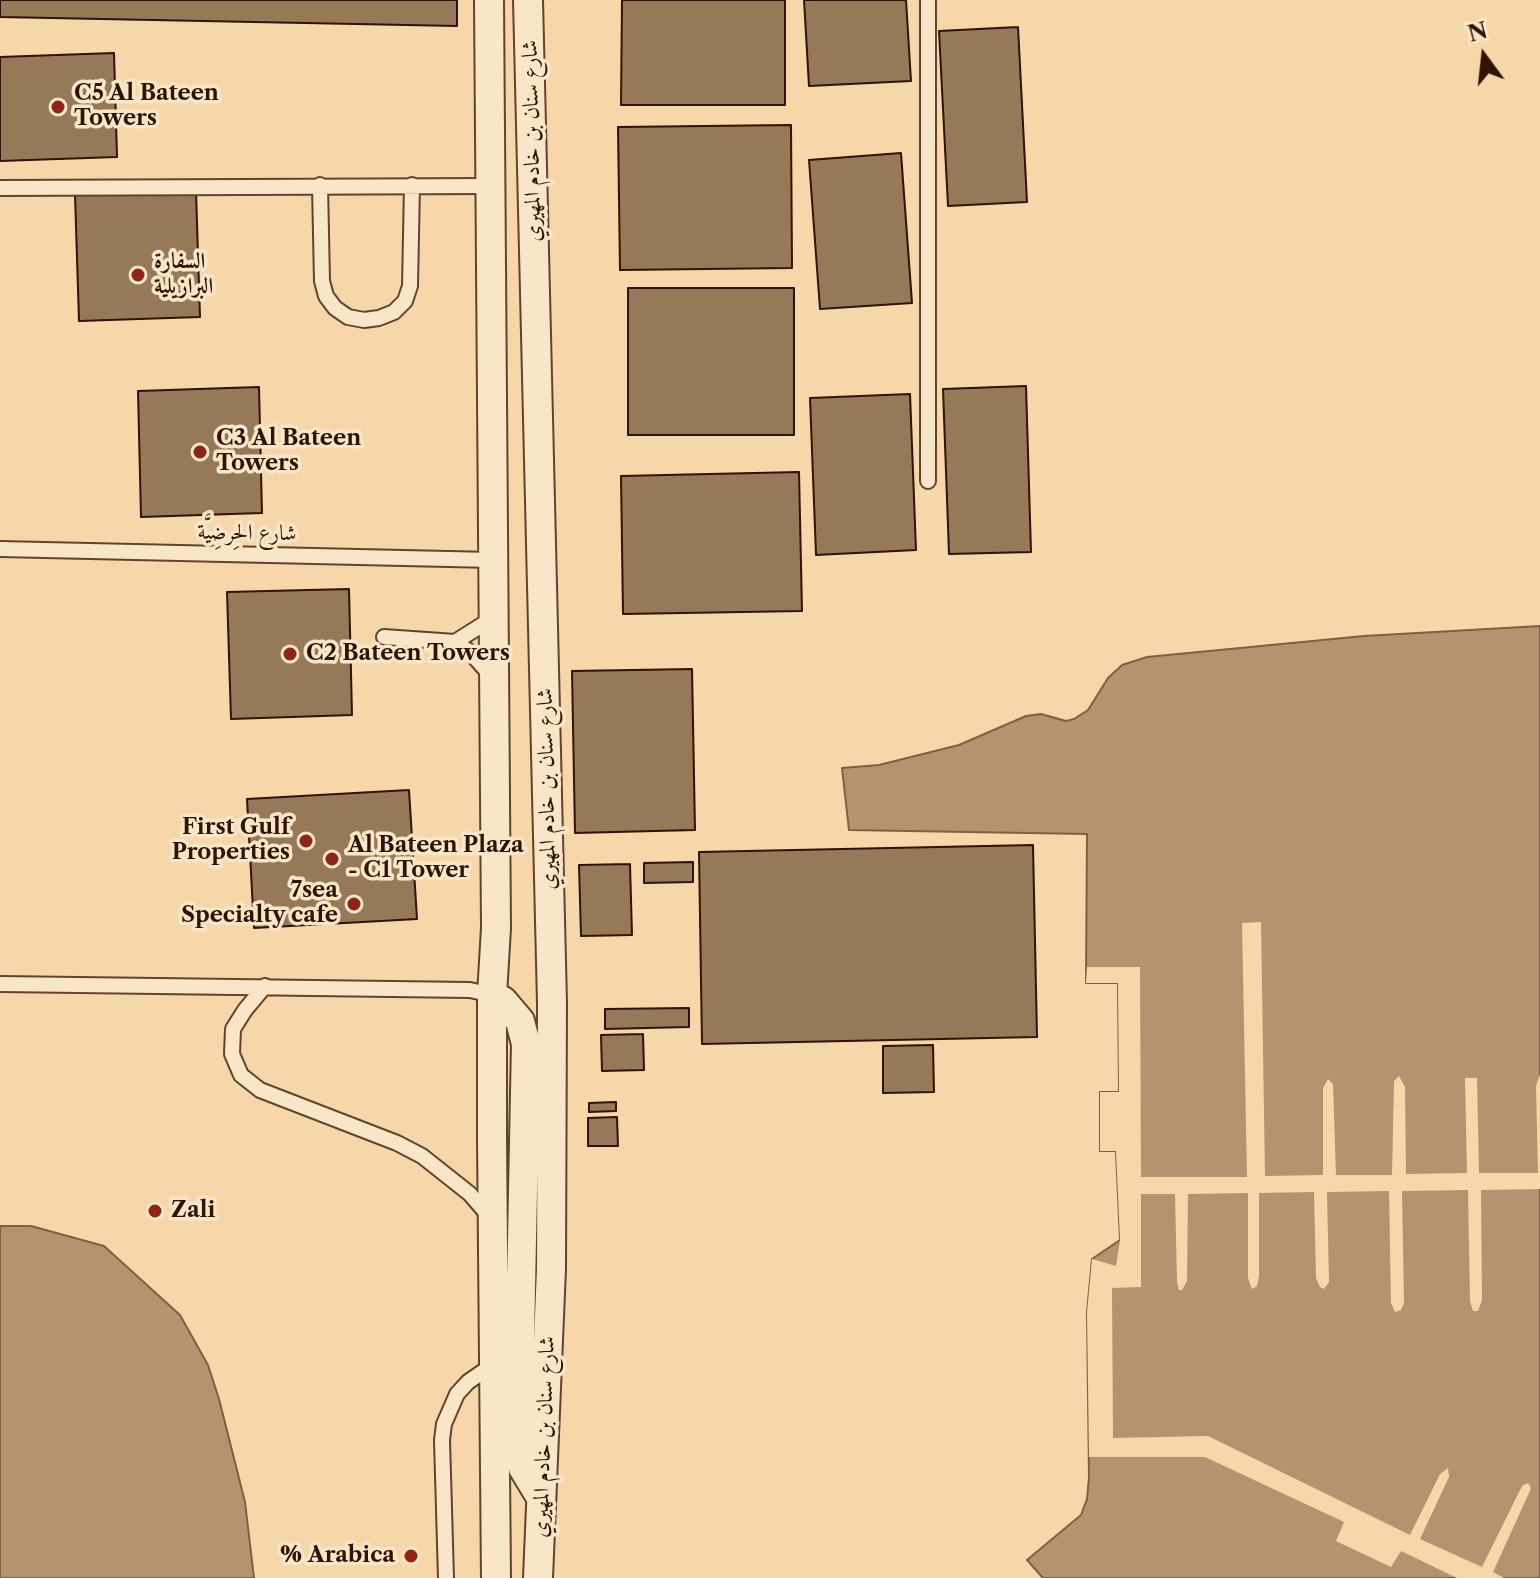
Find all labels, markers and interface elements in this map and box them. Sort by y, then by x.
north arrow [1444,16,1524,96]
text: N [1465,17,1490,48]
street label: شارع سنان بن خادم المهيري [517,40,547,242]
place label: C5 Al Bateen Towers [74,81,219,132]
marker: C5 Al Bateen Towers [49,98,67,116]
place label: السفارة البرازيلية [154,249,213,300]
marker: السفارة البرازيلية [129,266,147,284]
place label: C3 Al Bateen Towers [216,426,361,478]
marker: C3 Al Bateen Towers [191,443,209,461]
street label: شارع الحِرضِيَّة [197,519,297,547]
place label: C2 Bateen Towers [306,641,510,667]
marker: C2 Bateen Towers [281,645,299,663]
street label: شارع سنان بن خادم المهيري [532,688,562,890]
place label: First Gulf Properties [172,815,290,866]
marker: First Gulf Properties [297,832,315,850]
place label: Al Bateen Plaza - C1 Tower [348,833,524,884]
marker: Al Bateen Plaza - C1 Tower [323,850,341,868]
place label: 7sea Specialty cafe [181,878,338,930]
marker: 7sea Specialty cafe [345,895,363,913]
place label: Zali [171,1198,215,1224]
marker: Zali [146,1202,164,1220]
street label: شارع سنان بن خادم المهيري [527,1336,561,1538]
place label: % Arabica [280,1543,395,1569]
marker: % Arabica [402,1547,420,1565]

